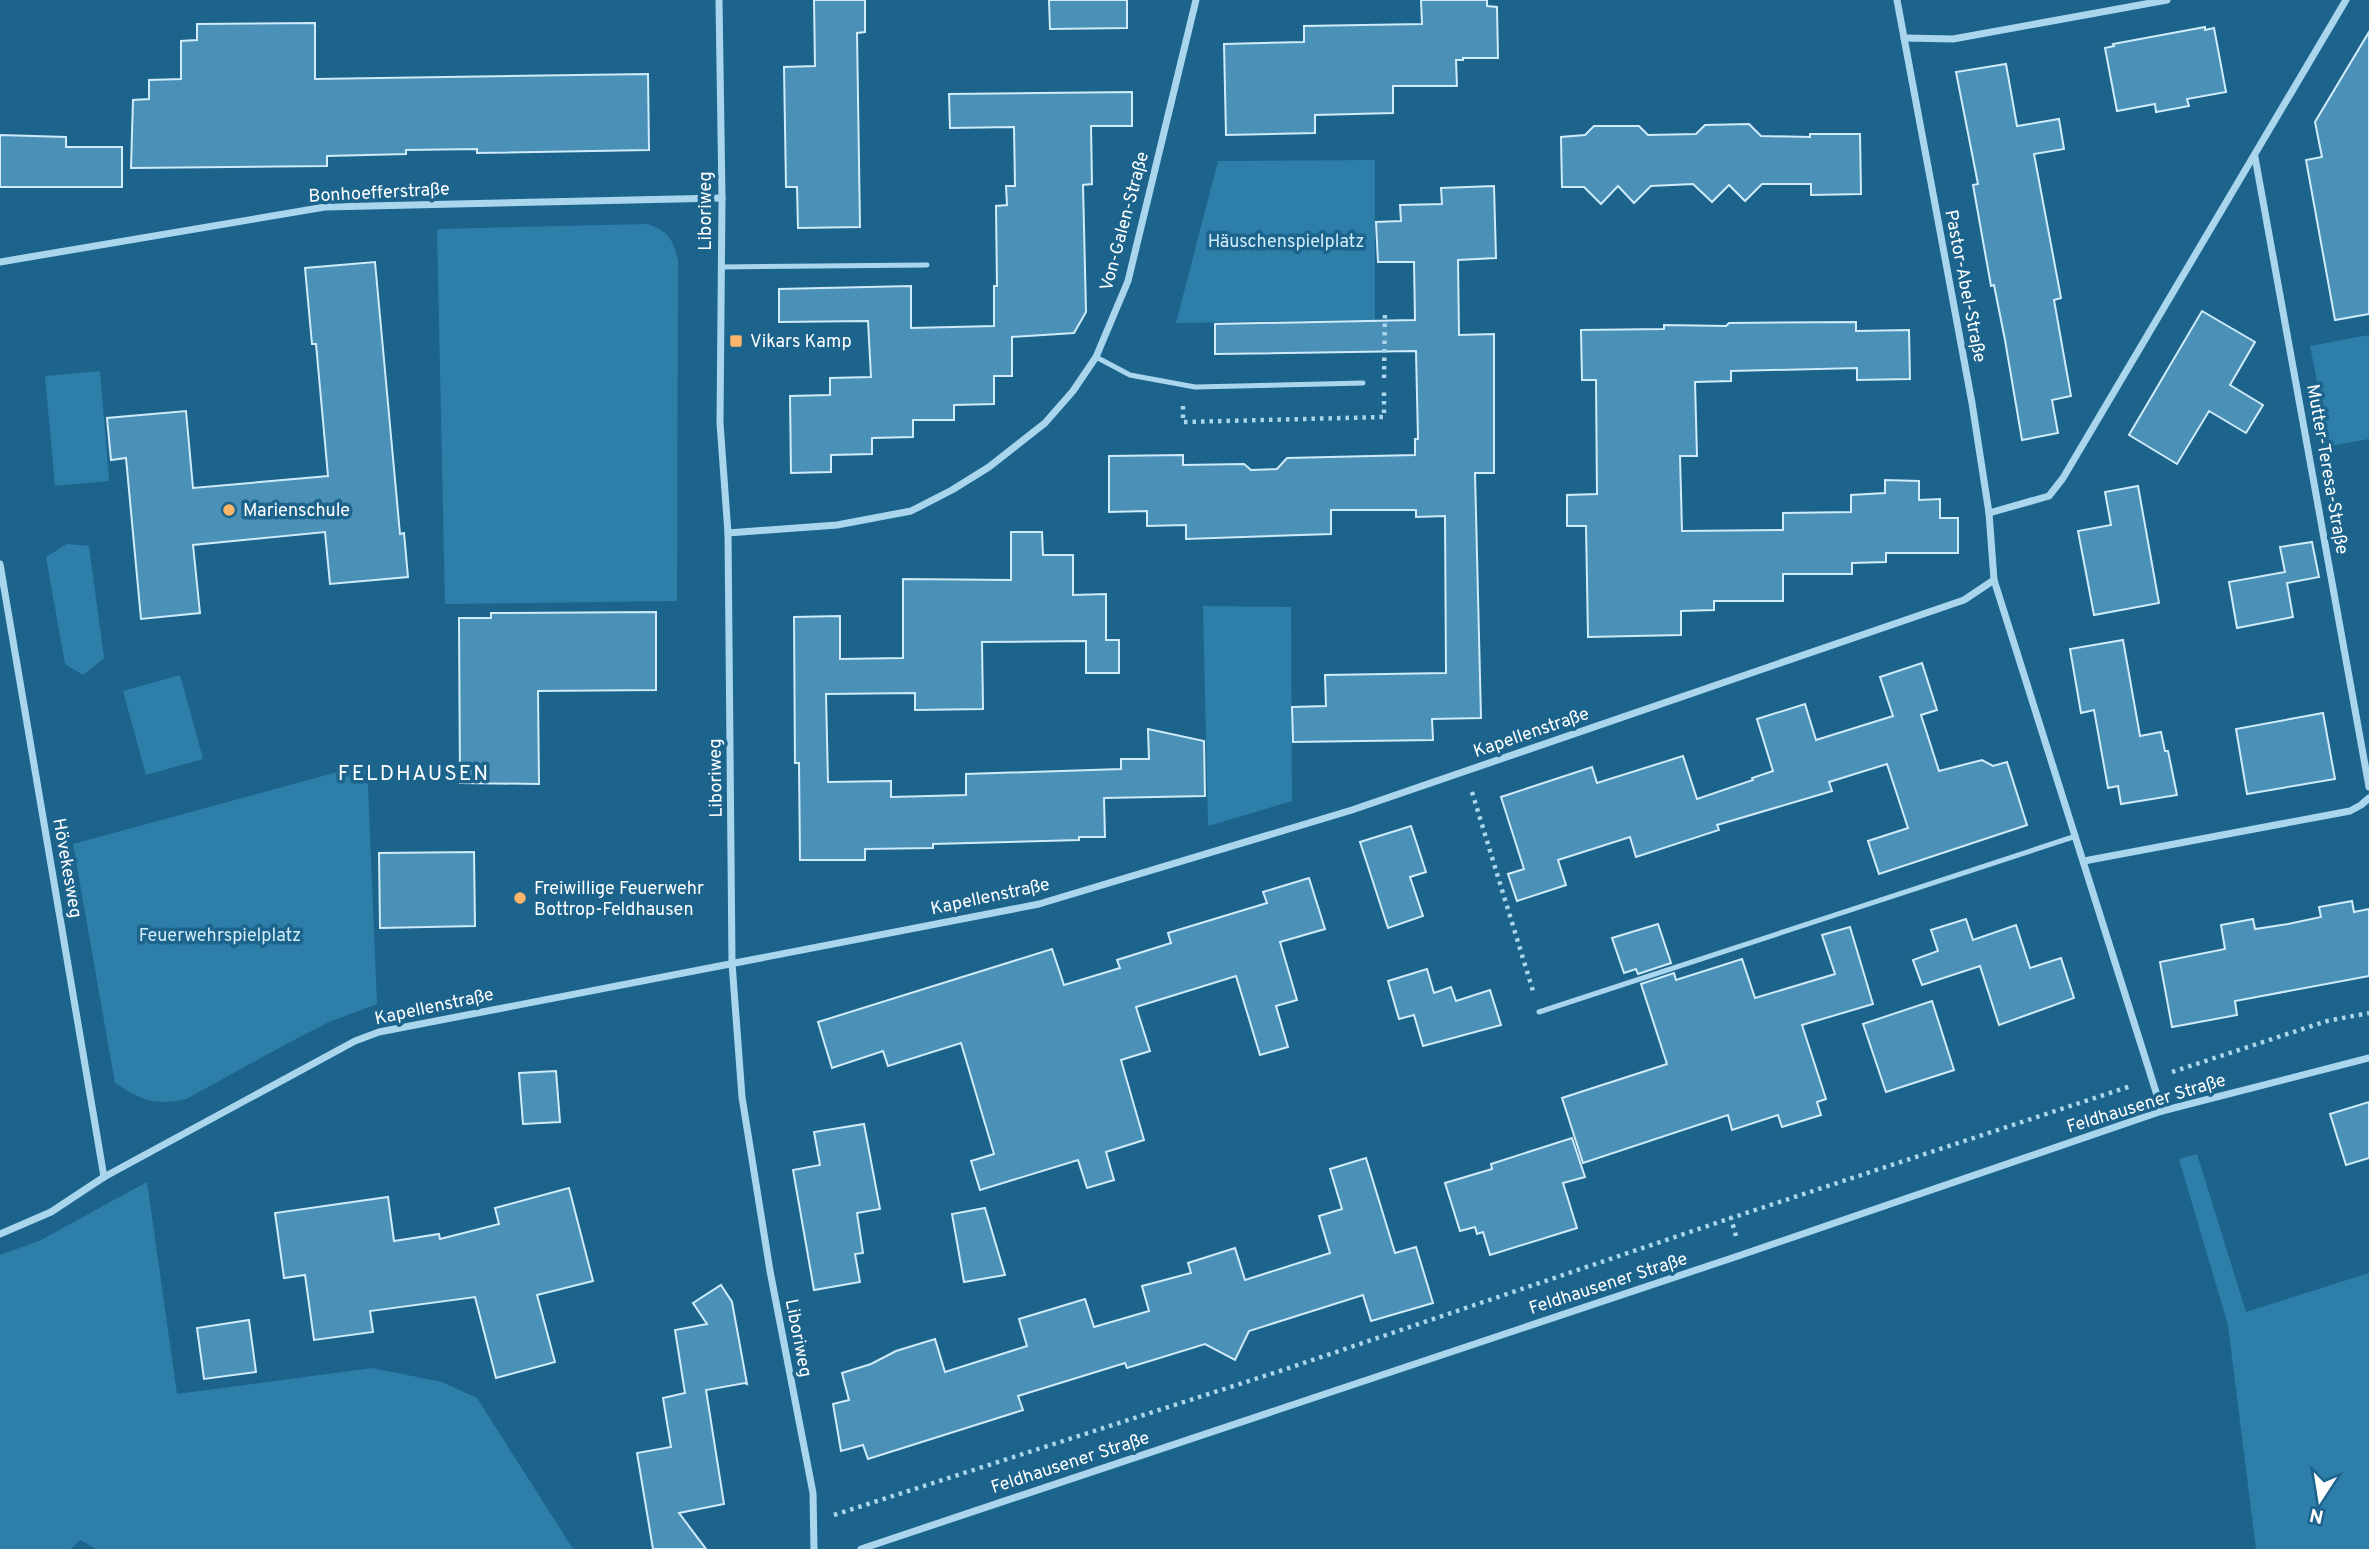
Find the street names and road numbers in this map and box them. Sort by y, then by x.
street label: Von-Galen-Straße [1096,149,1155,294]
street label: Liboriweg [695,171,718,251]
street label: Bonhoefferstraße [308,178,450,209]
street label: Pastor-Abel-Straße [1938,208,1991,365]
street label: Mutter-Teresa-Straße [2300,382,2353,556]
street label: Kapellenstraße [1471,703,1592,764]
street label: Liboriweg [704,738,729,818]
street label: Hövekesweg [46,817,87,920]
street label: Kapellenstraße [929,874,1052,921]
street label: Kapellenstraße [373,984,496,1031]
street label: Feldhausener Straße [2064,1069,2229,1140]
street label: Feldhausener Straße [1526,1248,1691,1321]
street label: Liboriweg [779,1297,816,1379]
street label: Feldhausener Straße [988,1427,1153,1500]

